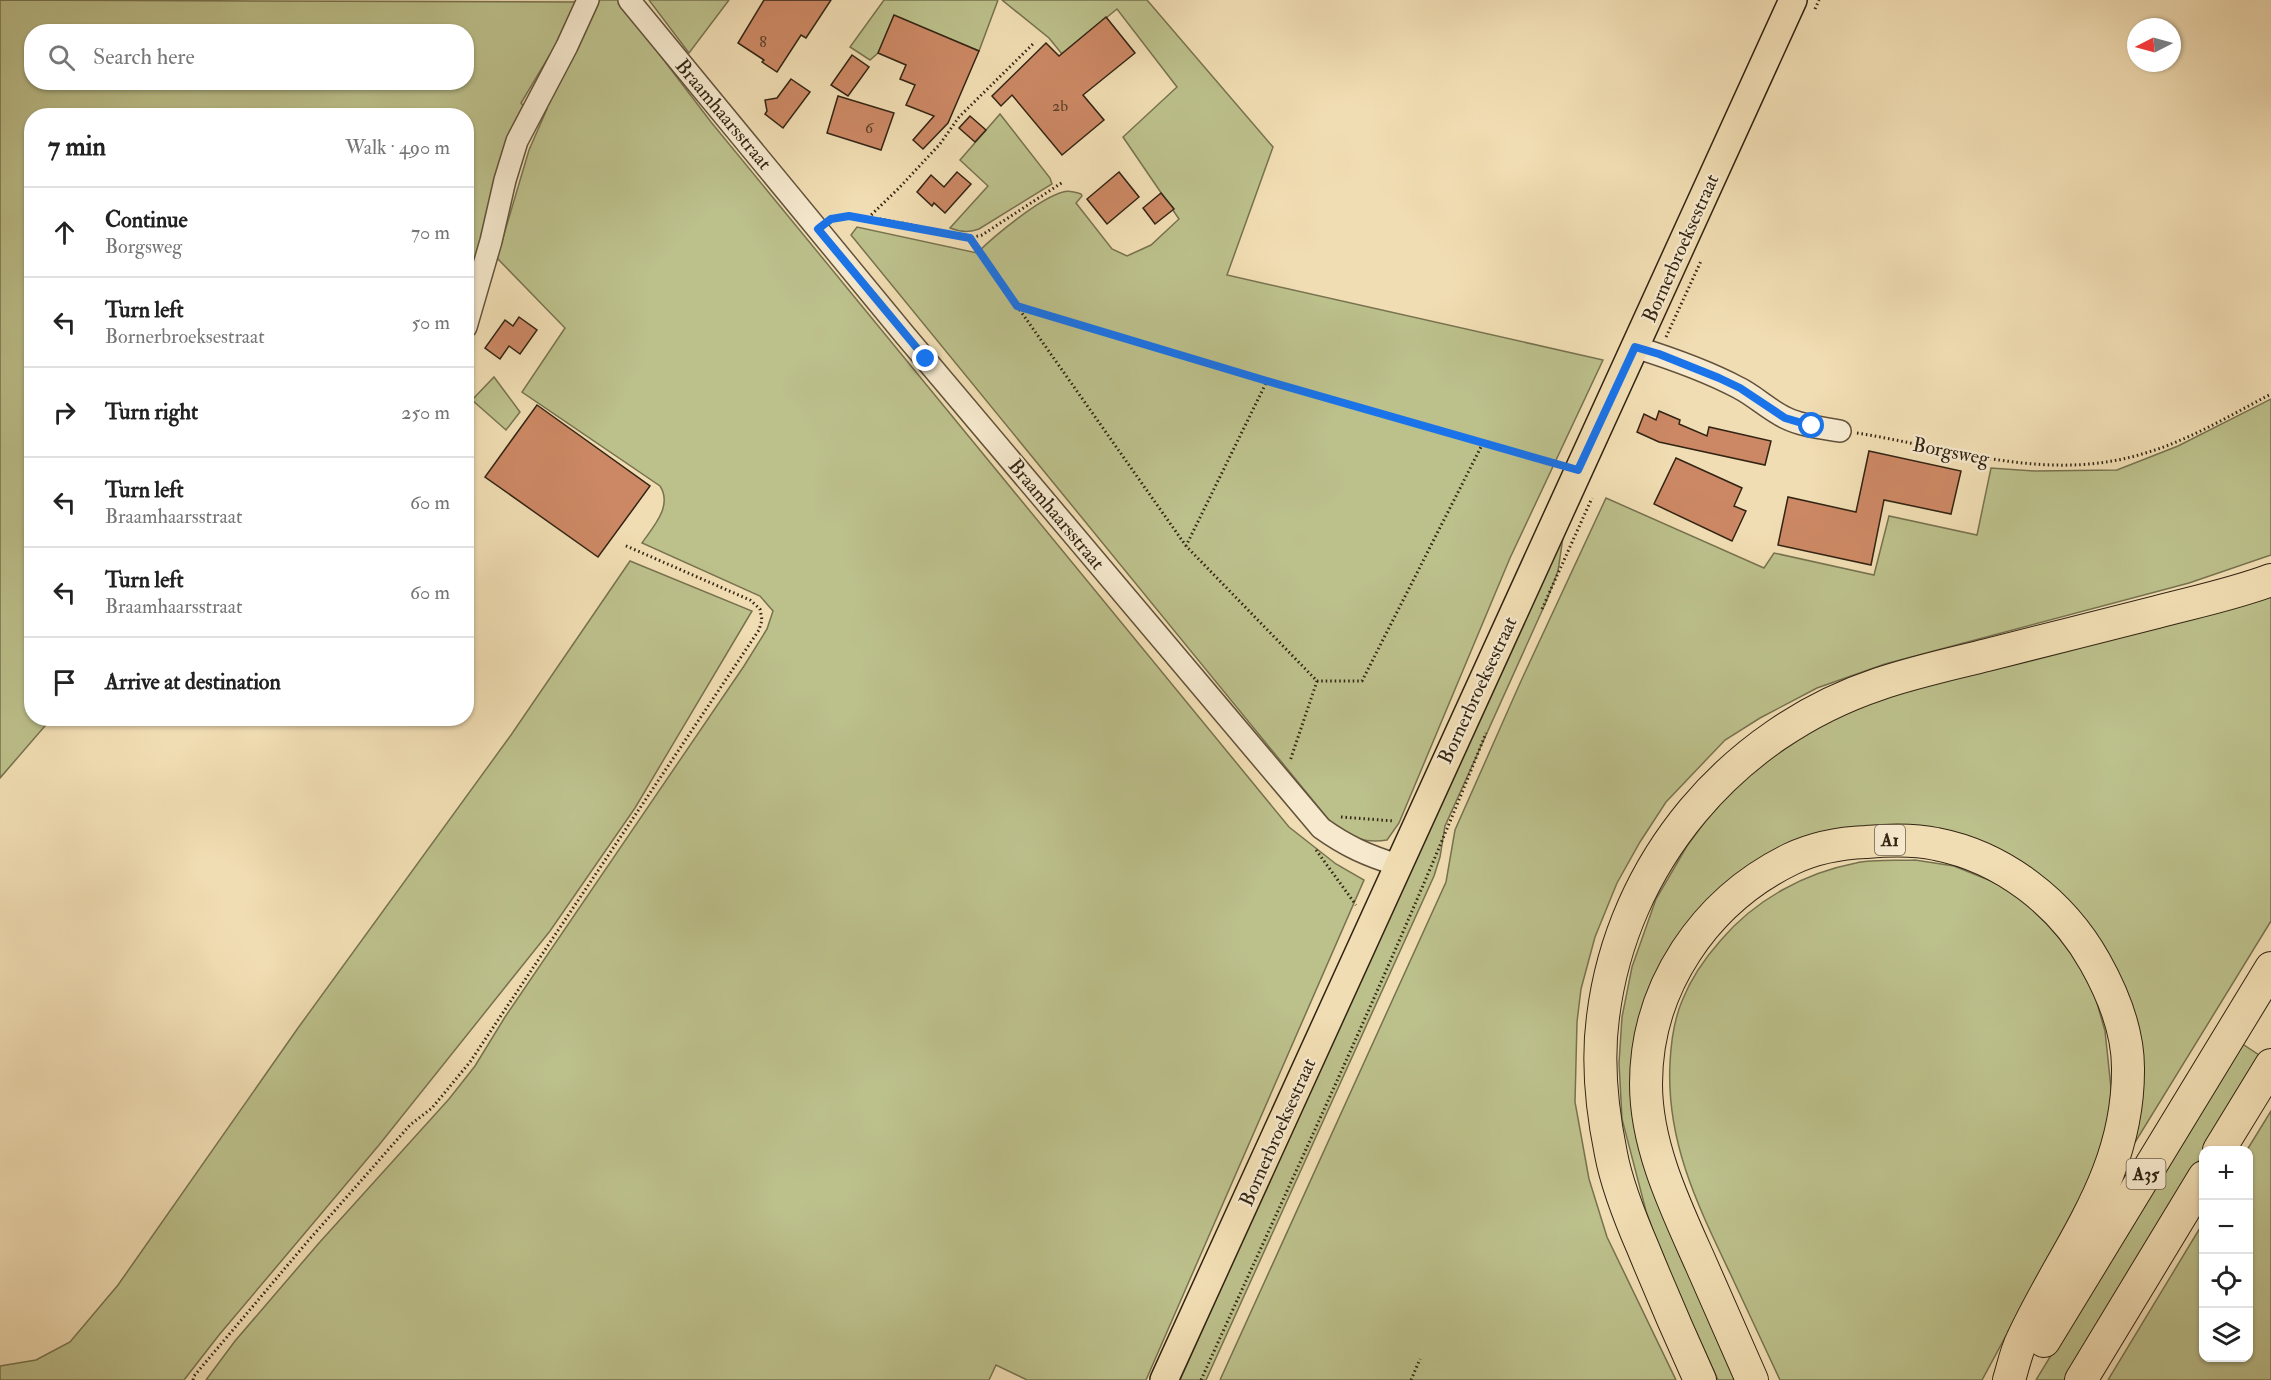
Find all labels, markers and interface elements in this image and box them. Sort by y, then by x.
north arrow [2127,18,2181,72]
search box [24,24,474,90]
house number: 8 [759,32,767,52]
icon: search [45,41,78,74]
text: Search here [93,43,195,71]
street label: Braamhaarsstraat [670,54,778,175]
house number: 2b [1052,96,1068,116]
house number: 6 [865,118,874,138]
text: 7 min [48,131,106,163]
text: Walk · 490 m [345,135,450,160]
street label: Bornerbroeksestraat [1637,170,1725,326]
text: Continue [105,206,188,234]
icon: ahead [48,216,81,249]
text: 70 m [411,220,450,245]
text: Borgsweg [105,234,182,259]
text: Turn left [105,296,184,324]
icon: left [48,306,81,339]
text: 50 m [411,310,450,335]
text: Bornerbroeksestraat [105,324,265,349]
route end [912,345,938,371]
icon: right [48,396,81,429]
text: Turn right [105,398,198,426]
text: 250 m [401,400,450,425]
route start [1798,412,1824,438]
street label: Borgsweg [1911,432,1992,471]
street label: Braamhaarsstraat [1003,454,1111,575]
text: Turn left [105,476,184,504]
icon: left [48,486,81,519]
text: 60 m [410,490,450,515]
text: Braamhaarsstraat [105,504,242,529]
text: Turn left [105,566,184,594]
icon: left [48,576,81,609]
text: 60 m [410,580,450,605]
text: Braamhaarsstraat [105,594,242,619]
street label: Bornerbroeksestraat [1432,612,1523,768]
icon: arrive [48,666,81,699]
text: Arrive at destination [105,668,281,696]
road number: A1 [1875,825,1905,855]
street label: Bornerbroeksestraat [1234,1054,1322,1210]
map controls [2199,1146,2253,1362]
button: + [2199,1146,2253,1200]
road number: A35 [2126,1159,2166,1189]
button: − [2199,1200,2253,1254]
button: locate [2199,1254,2253,1308]
button: layers [2199,1308,2253,1362]

